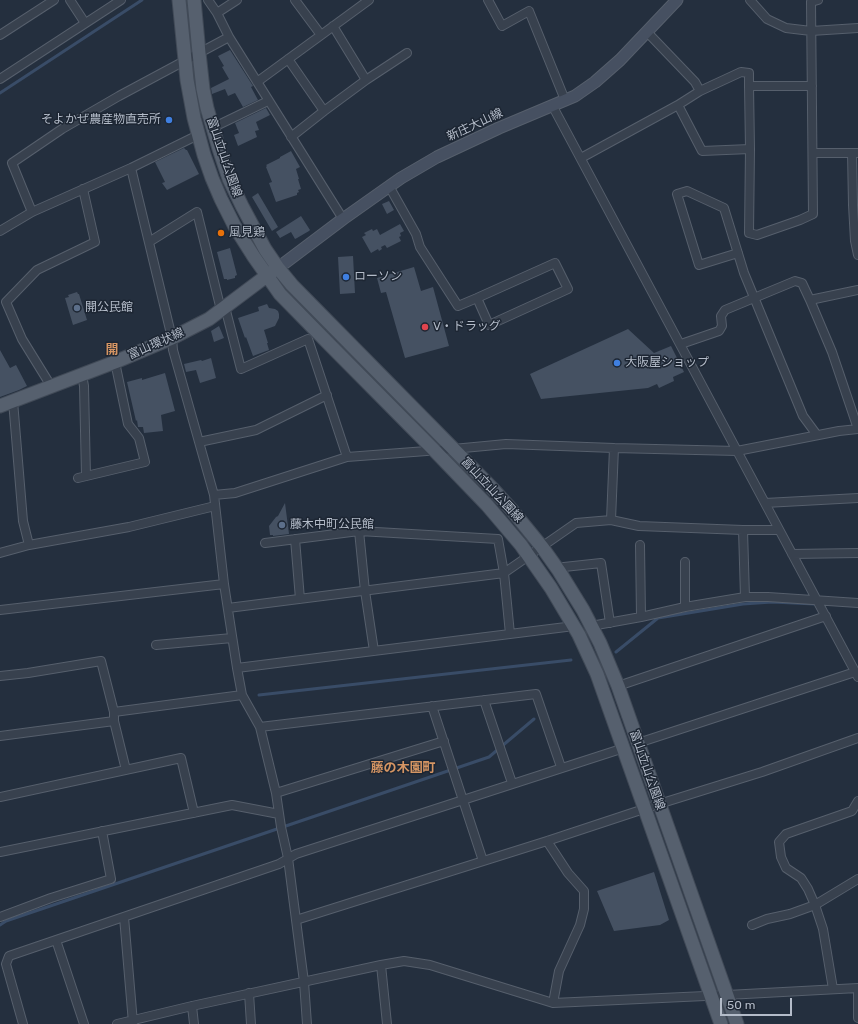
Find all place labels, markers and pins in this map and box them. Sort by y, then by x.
place label: そよかぜ農産物直売所 [41,113,161,127]
marker: そよかぜ農産物直売所 [164,115,174,125]
place label: 風見鶏 [229,226,265,240]
marker: 風見鶏 [216,228,226,238]
place label: ローソン [354,270,402,284]
marker: ローソン [341,272,351,282]
place label: 開公民館 [85,301,133,315]
marker: 開公民館 [72,303,82,313]
place label: V・ドラッグ [433,320,501,334]
marker: V・ドラッグ [420,322,430,332]
place label: 大阪屋ショップ [625,356,709,370]
marker: 大阪屋ショップ [612,358,622,368]
place label: 藤木中町公民館 [290,518,374,532]
marker: 藤木中町公民館 [277,520,287,530]

